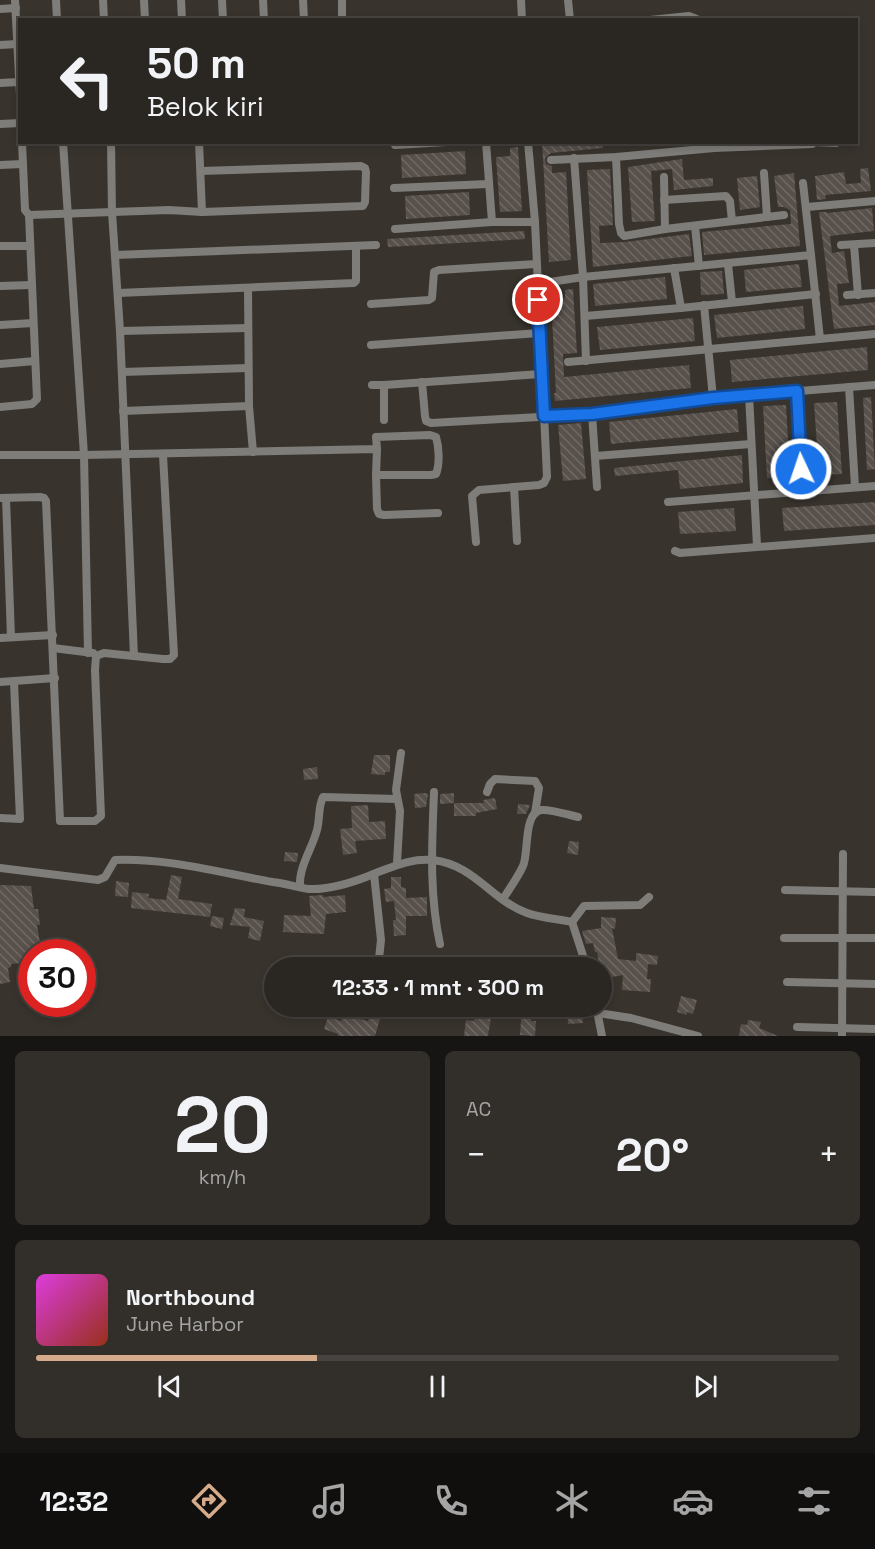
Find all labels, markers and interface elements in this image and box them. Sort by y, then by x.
text: 50 m [147,37,246,90]
icon: left [48,42,126,120]
text: Belok kiri [147,89,264,124]
pin [512,274,563,325]
icon: arrive [521,283,554,316]
position arrow [769,437,833,501]
speed limit sign: 30 [18,939,96,1017]
text: 12:33 · 1 mnt · 300 m [332,973,544,1001]
text: 20 [174,1075,271,1175]
text: AC [466,1096,491,1122]
text: 20° [616,1127,689,1184]
text: − [466,1134,486,1176]
text: + [819,1134,839,1176]
text: km/h [199,1164,246,1190]
text: Northbound [126,1283,255,1311]
text: June Harbor [126,1311,244,1337]
icon: previous [153,1370,186,1403]
icon: pause [421,1370,454,1403]
icon: next [689,1370,722,1403]
icon: directions [188,1480,230,1522]
icon: music [309,1480,351,1522]
icon: phone [430,1480,472,1522]
icon: climate [551,1480,593,1522]
icon: car [672,1480,714,1522]
icon: filters [793,1480,835,1522]
text: 12:32 [40,1484,108,1519]

